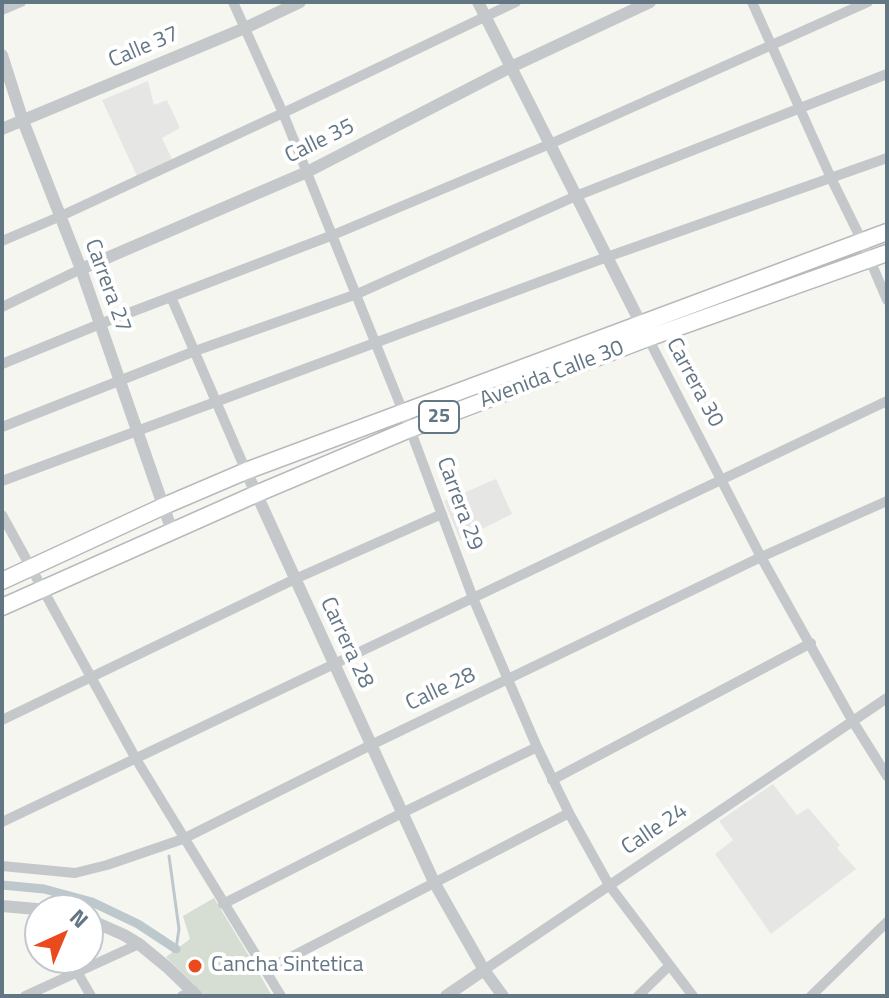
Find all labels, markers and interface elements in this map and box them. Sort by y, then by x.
street label: Calle 37 [105,21,183,75]
street label: Calle 35 [281,114,359,170]
street label: Carrera 27 [78,236,136,336]
street label: Carrera 30 [660,334,728,432]
street label: Avenida Calle 30 [476,335,628,415]
road number: 25 [419,401,459,433]
street label: Carrera 29 [430,454,488,554]
street label: Carrera 28 [313,593,379,693]
street label: Calle 28 [402,662,480,718]
street label: Calle 24 [617,798,693,862]
north arrow [24,894,104,974]
text: N [62,901,97,936]
place label: Cancha Sintetica [211,953,363,979]
marker: Cancha Sintetica [186,957,204,975]

